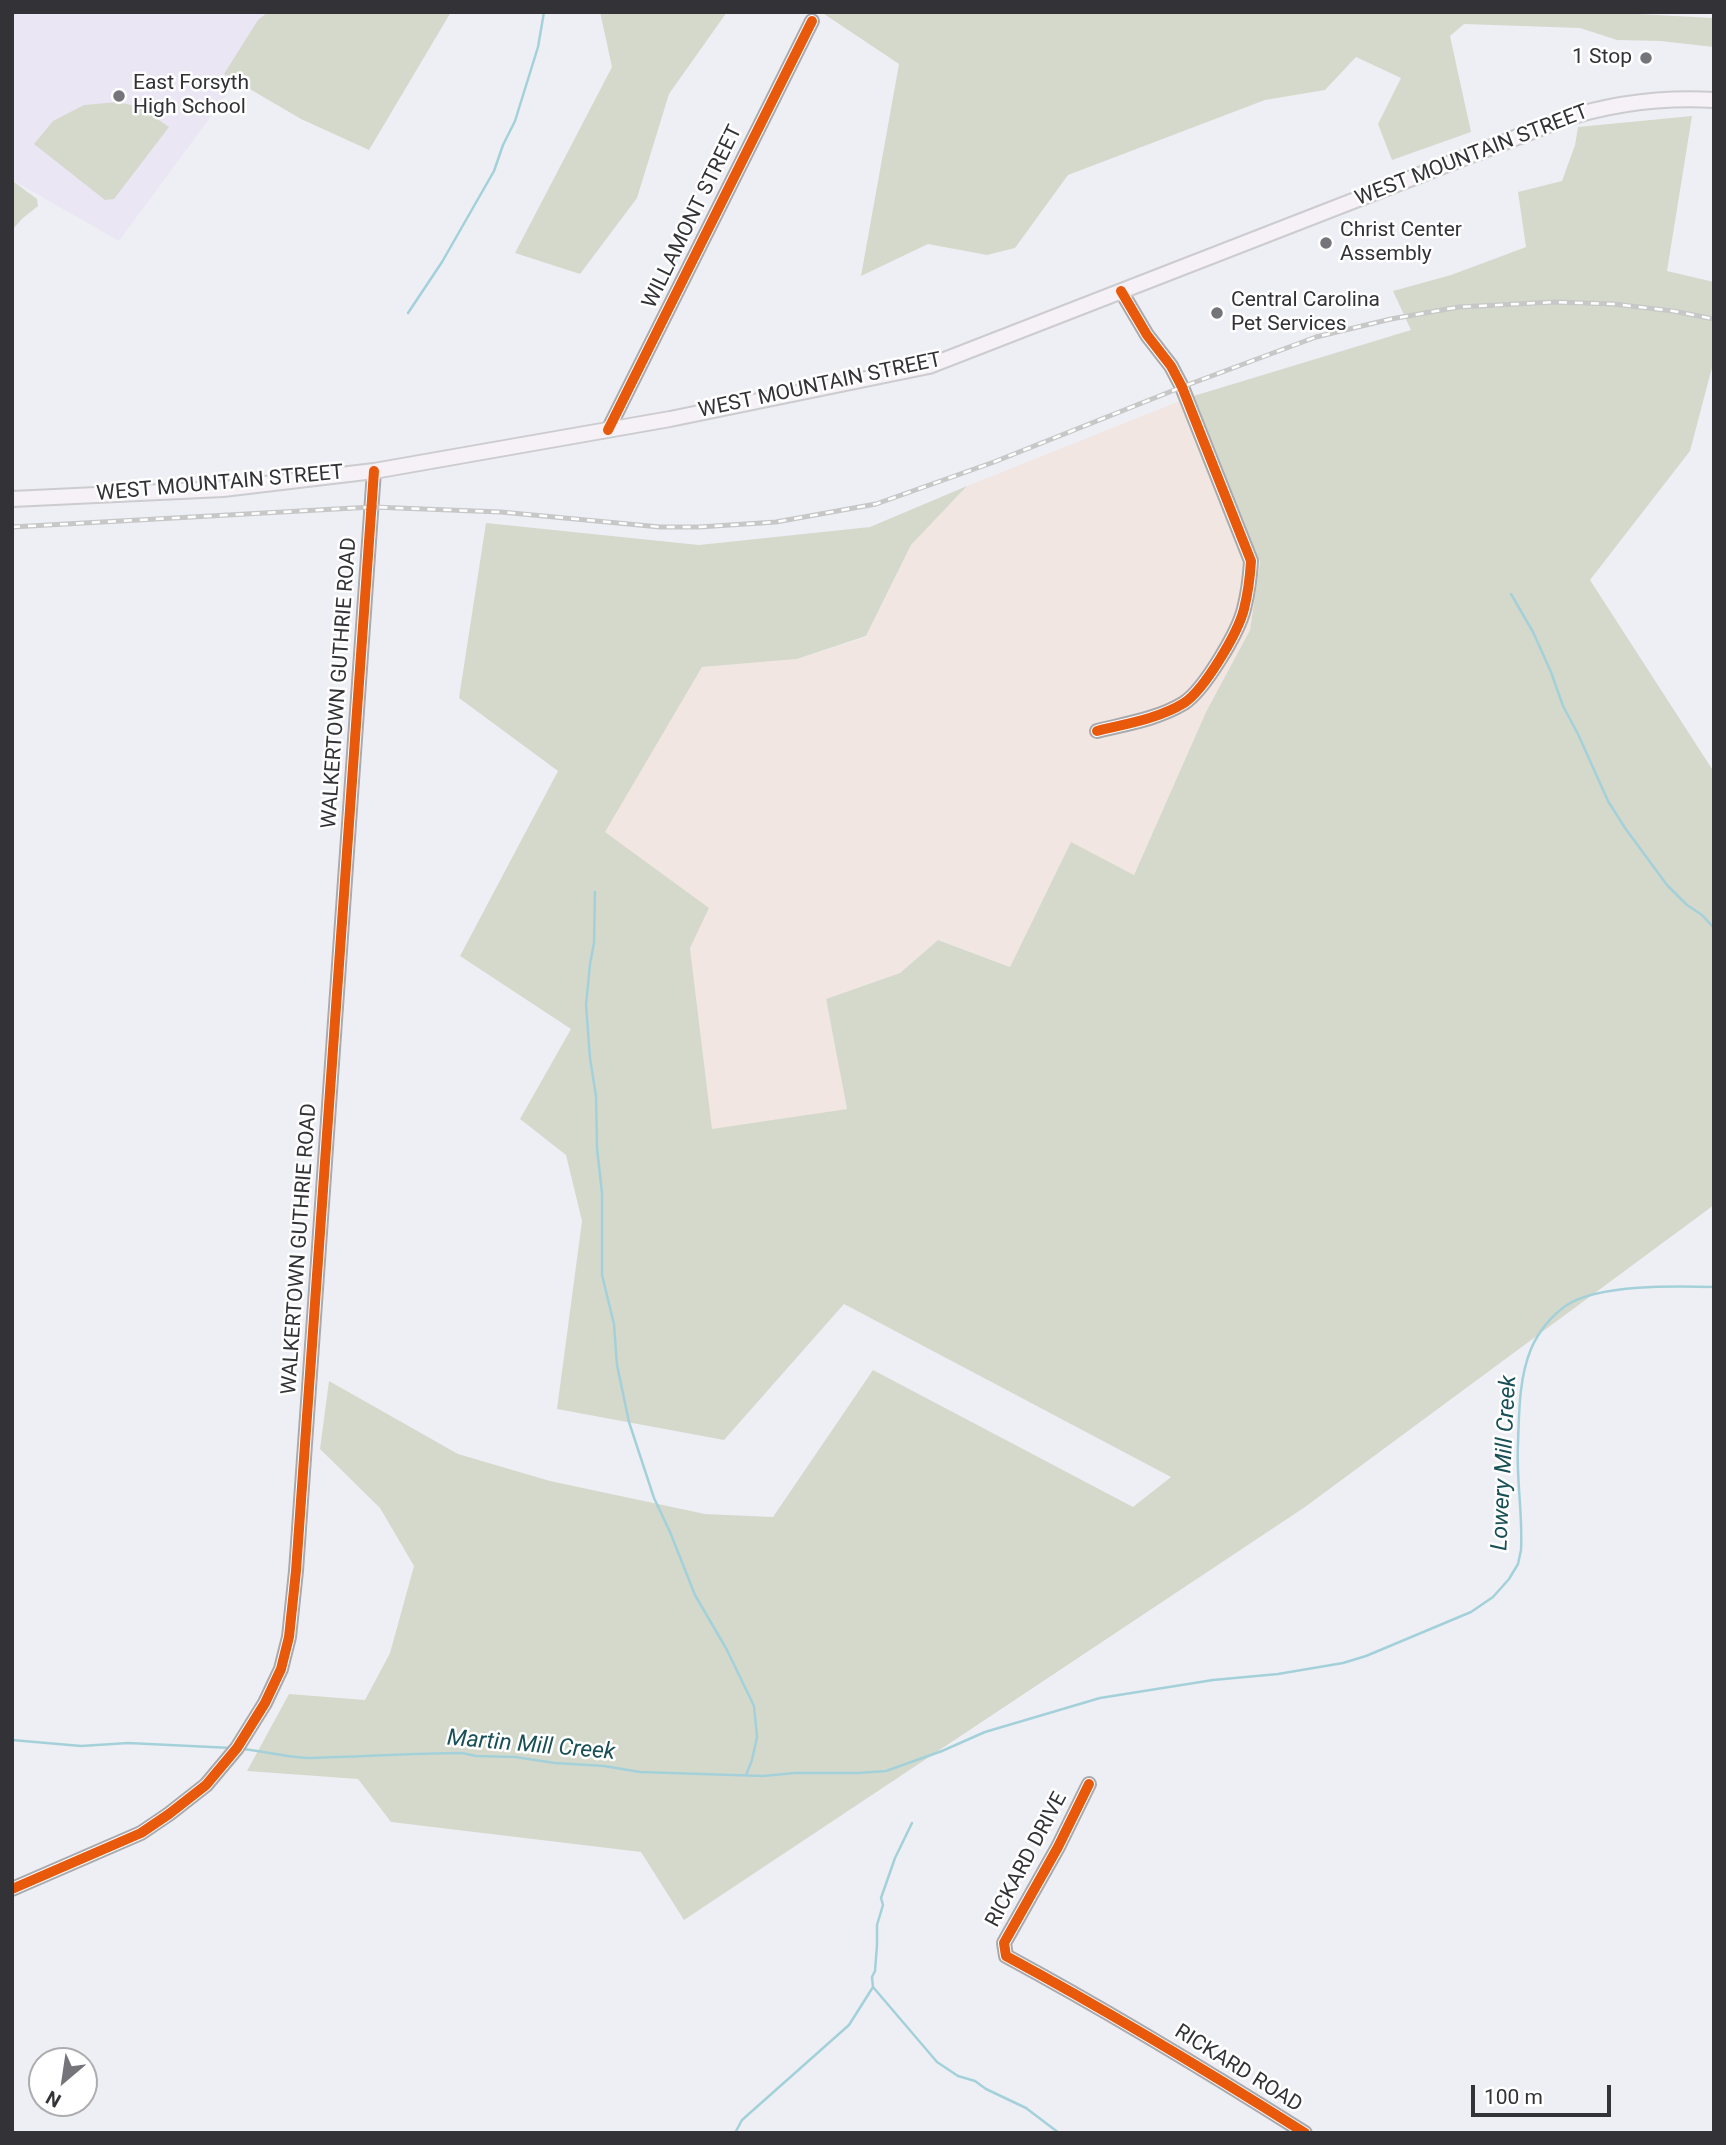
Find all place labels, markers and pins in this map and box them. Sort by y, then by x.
place label: 1 Stop [1572,45,1632,71]
marker: 1 Stop [1638,50,1654,66]
place label: East Forsyth High School [133,71,249,121]
marker: East Forsyth High School [111,88,127,104]
place label: Christ Center Assembly [1340,218,1462,268]
marker: Christ Center Assembly [1318,235,1334,251]
place label: Central Carolina Pet Services [1231,288,1380,338]
marker: Central Carolina Pet Services [1209,305,1225,321]

